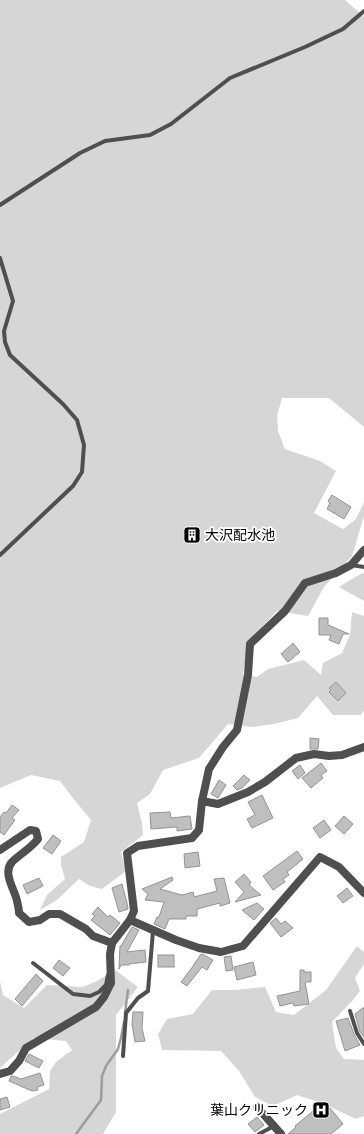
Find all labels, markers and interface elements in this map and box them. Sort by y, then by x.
building icon: 大沢配水池 [182,525,202,545]
place label: 大沢配水池 [205,527,275,543]
hospital icon: 葉山クリニック [311,1100,331,1120]
place label: 葉山クリニック [210,1102,308,1118]

